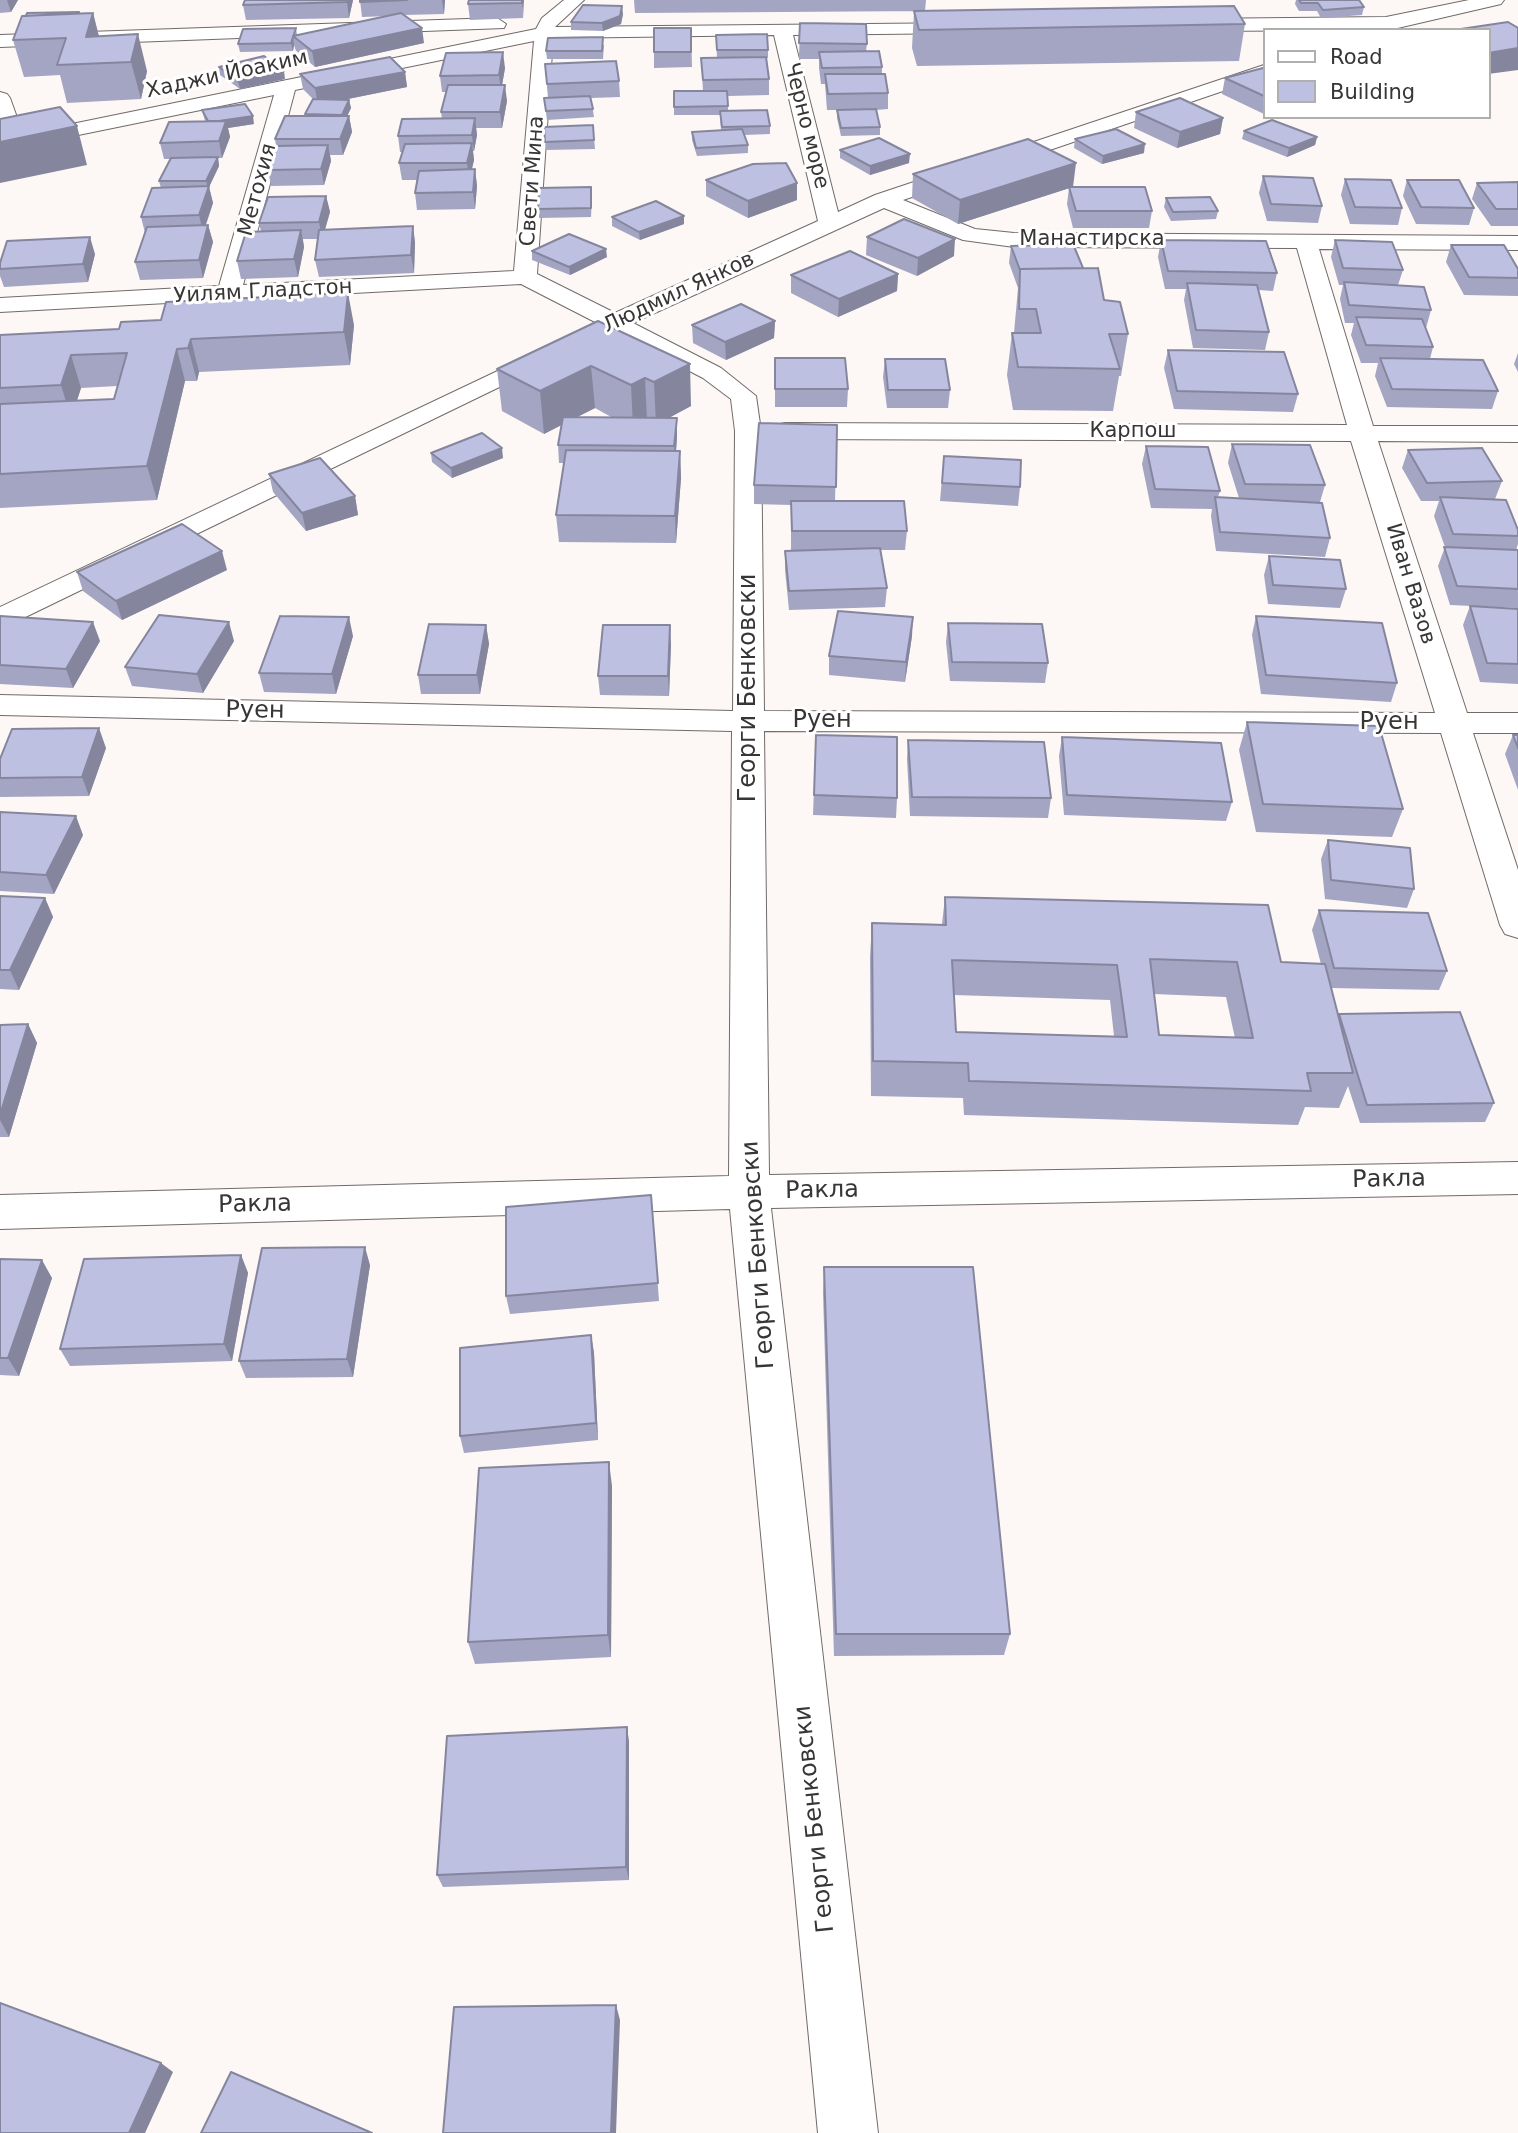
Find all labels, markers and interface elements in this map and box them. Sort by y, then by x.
legend [1262,28,1490,119]
text: Road [1330,45,1383,69]
street label: Хаджи Йоаким [144,46,310,104]
street label: Черно море [778,60,834,192]
text: Building [1330,80,1415,104]
street label: Свети Мина [516,115,550,247]
street label: Метохия [234,141,282,239]
street label: Манастирска [1019,227,1165,253]
street label: Людмил Янков [599,247,759,339]
street label: Уилям Гладстон [173,275,353,309]
street label: Карпош [1090,419,1176,445]
street label: Иван Вазов [1380,521,1440,647]
street label: Георги Бенковски [735,574,763,802]
street label: Руен [225,696,285,726]
street label: Руен [792,707,852,735]
street label: Руен [1359,709,1419,737]
street label: Георги Бенковски [737,1140,781,1370]
street label: Ракла [1352,1165,1426,1195]
street label: Ракла [785,1176,859,1206]
street label: Ракла [218,1190,292,1220]
street label: Георги Бенковски [789,1704,841,1934]

